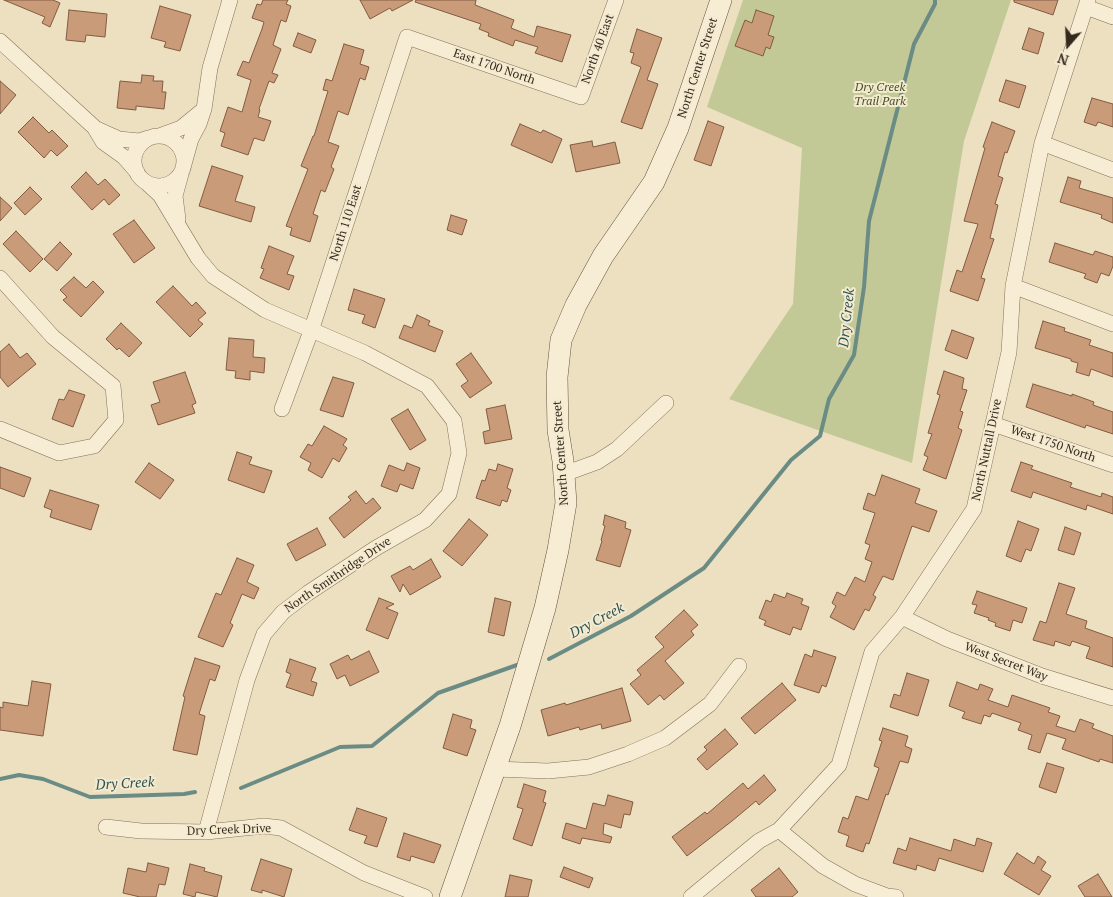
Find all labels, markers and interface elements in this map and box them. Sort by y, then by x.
street label: North 40 East [579,12,617,86]
street label: North Center Street [675,16,721,120]
north arrow [1043,20,1093,70]
street label: East 1700 North [451,46,537,88]
text: N [1055,49,1071,70]
park label: Dry Creek Trail Park [854,81,906,109]
street label: North 110 East [327,183,365,263]
water label: Dry Creek [836,288,858,348]
street label: North Nuttall Drive [969,398,1005,502]
street label: North Center Street [550,400,572,506]
street label: West 1750 North [1009,423,1097,465]
street label: North Smithridge Drive [282,534,394,616]
water label: Dry Creek [567,600,627,642]
street label: West Secret Way [963,640,1049,684]
water label: Dry Creek [95,774,155,794]
street label: Dry Creek Drive [187,821,271,839]

